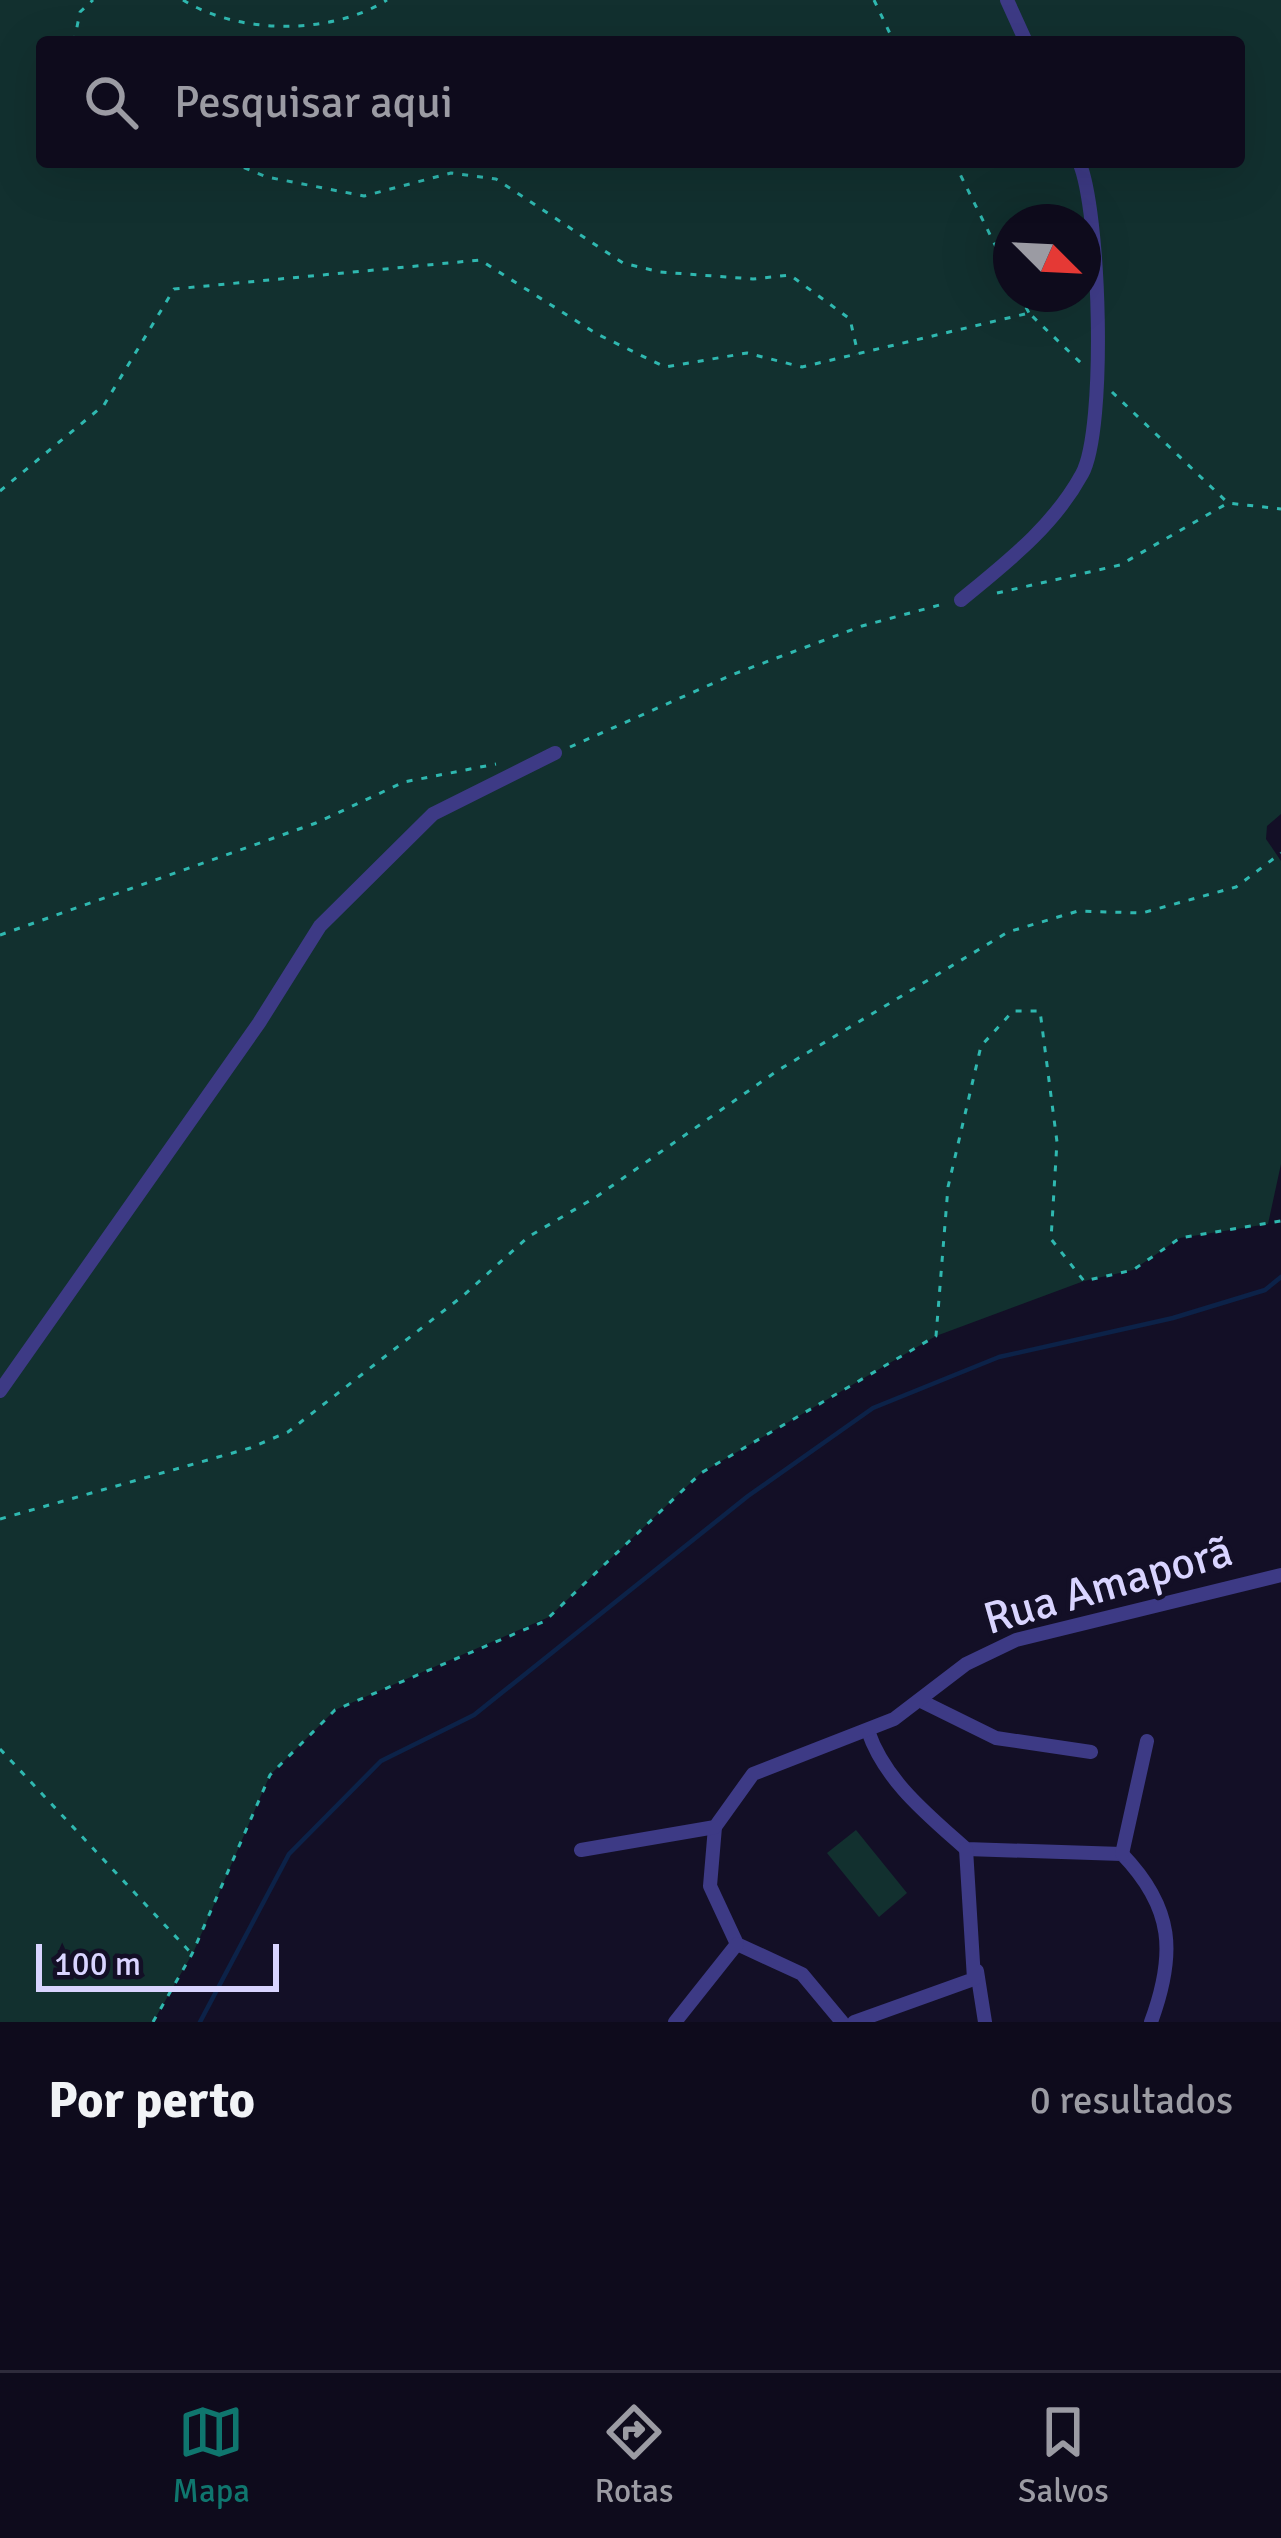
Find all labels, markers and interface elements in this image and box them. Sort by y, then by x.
search box [36,36,1245,168]
icon: search [78,69,144,135]
text: Pesquisar aqui [174,75,453,130]
north arrow [993,204,1101,312]
street label: Rua Amaporã [977,1523,1239,1647]
scale bar [36,1938,279,1991]
text: 100 m [54,1944,141,1985]
text: Por perto [48,2069,255,2132]
text: 0 resultados [1030,2076,1233,2124]
tab: Mapa [172,2399,250,2512]
tab: Rotas [595,2399,673,2512]
tab: Salvos [1018,2399,1109,2512]

